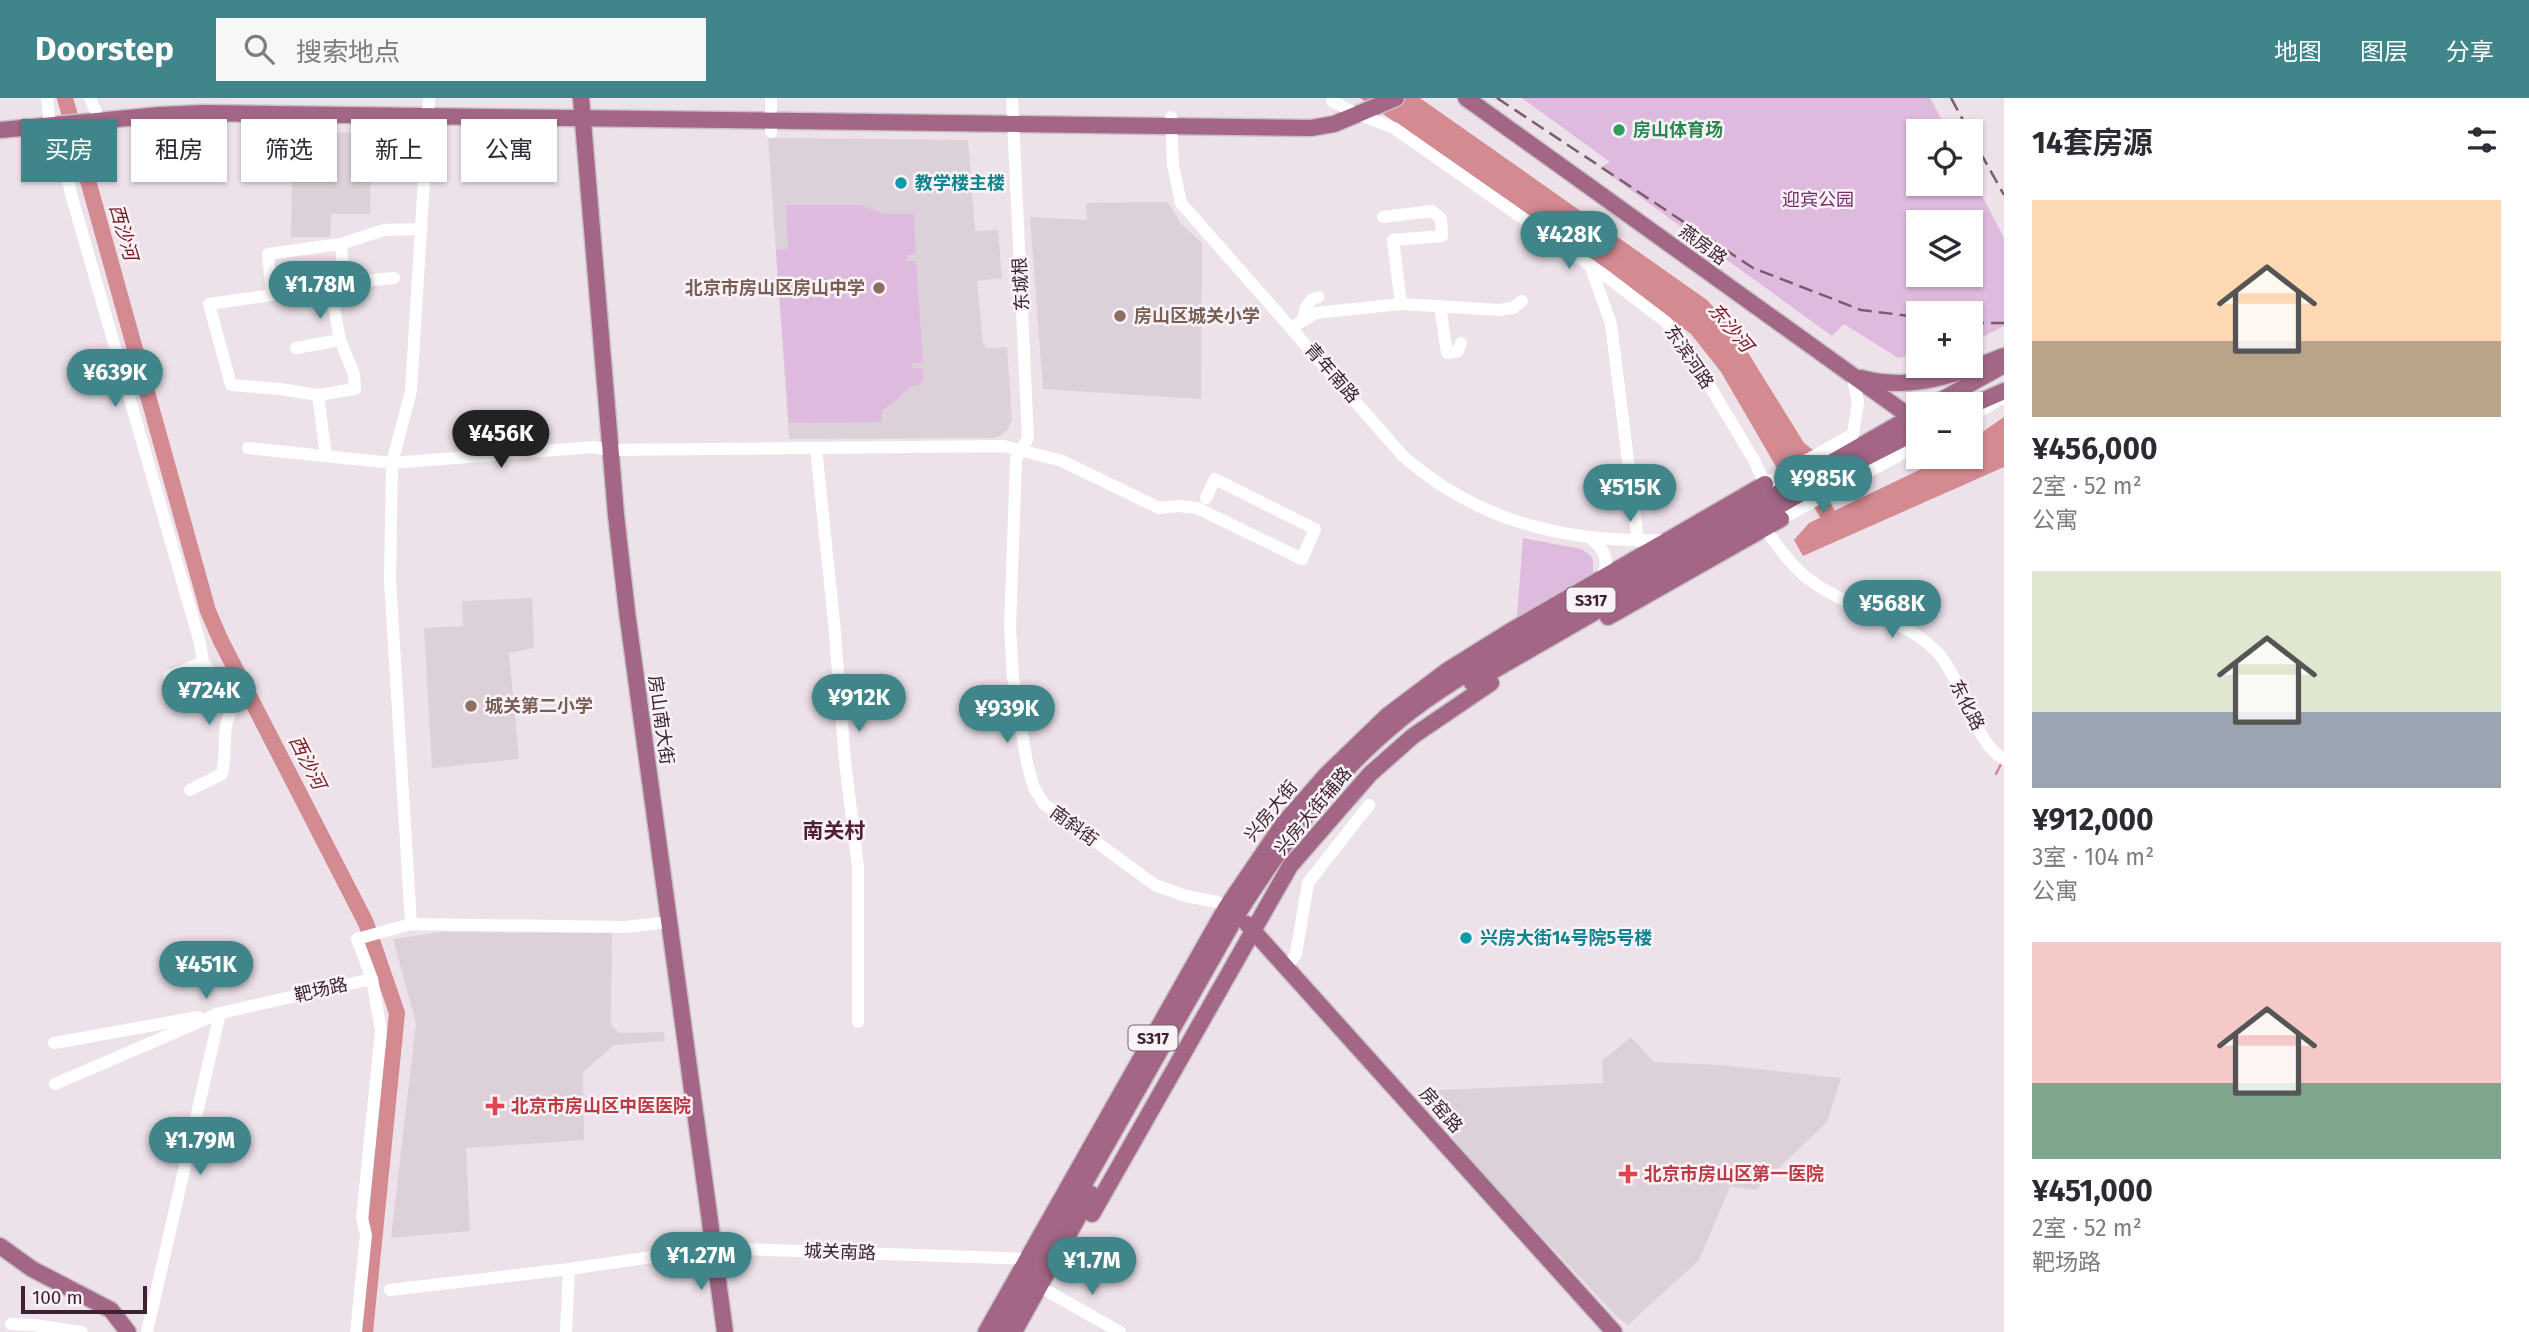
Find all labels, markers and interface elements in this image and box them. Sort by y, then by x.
search box [216,18,706,81]
text: Doorstep [35,29,174,69]
icon: search [240,30,278,68]
text: 搜索地点 [296,37,400,68]
text: 地图 [2274,38,2322,66]
text: 图层 [2360,38,2408,66]
text: 分享 [2446,38,2494,66]
chip: 买房 [21,119,117,182]
chip: 租房 [131,119,227,182]
chip: 筛选 [241,119,337,182]
chip: 新上 [351,119,447,182]
chip: 公寓 [461,119,557,182]
place label: 房山体育场 [1633,119,1723,141]
map controls [1906,119,1983,469]
button: locate [1906,119,1983,196]
icon: filters [2463,121,2501,159]
marker: 房山体育场 [1611,122,1627,138]
text: 14套房源 [2032,125,2153,161]
place label: 教学楼主楼 [915,172,1005,194]
marker: 教学楼主楼 [893,175,909,191]
park label: 迎宾公园 [1782,189,1854,211]
water label: 西沙河 [105,202,144,267]
button: layers [1906,210,1983,287]
pin: ¥428K [1520,212,1618,271]
text: ¥428K [1537,220,1601,248]
street label: 燕房路 [1675,220,1731,270]
icon: home [2204,246,2330,372]
street label: 东城根 [1009,256,1033,312]
pin: ¥1.78M [263,262,377,321]
text: ¥1.78M [285,270,355,298]
place label: 北京市房山区房山中学 [685,277,865,299]
marker: 北京市房山区房山中学 [871,280,887,296]
water label: 东沙河 [1703,298,1760,360]
button: + [1906,301,1983,378]
place label: 房山区城关小学 [1134,305,1260,327]
marker: 房山区城关小学 [1112,308,1128,324]
street label: 东滨河路 [1660,321,1718,393]
street label: 青年南路 [1300,339,1364,407]
pin: ¥639K [66,350,164,409]
text: ¥639K [83,358,147,386]
button: − [1906,392,1983,469]
pin: ¥456K [452,410,550,470]
text: ¥456K [468,419,534,447]
text: ¥456,000 [2032,431,2158,467]
pin: ¥985K [1774,456,1872,515]
pin: ¥515K [1581,464,1679,524]
text: ¥985K [1790,464,1856,492]
text: 2室 · 52 m² [2032,472,2142,500]
text: ¥515K [1599,473,1661,501]
text: 公寓 [2032,506,2078,534]
pin: ¥568K [1843,580,1941,640]
road number: S317 [1566,587,1616,612]
text: ¥568K [1859,589,1925,617]
icon: home [2204,617,2330,743]
pin: ¥724K [160,668,258,727]
street label: 房山南大街 [644,674,678,766]
pin: ¥912K [810,674,908,734]
text: ¥724K [178,676,240,704]
street label: 东化路 [1945,676,1989,734]
text: ¥912K [828,683,890,711]
pin: ¥939K [958,686,1056,745]
text: ¥939K [975,694,1039,722]
place label: 城关第二小学 [485,695,593,717]
marker: 城关第二小学 [463,698,479,714]
water label: 西沙河 [284,732,333,796]
street label: 兴房大街辅路 [1270,763,1356,859]
street label: 兴房大街 [1240,776,1302,846]
street label: 南斜街 [1046,801,1102,851]
text: ¥912,000 [2032,802,2154,838]
district label: 南关村 [803,818,866,844]
text: 3室 · 104 m² [2032,843,2154,871]
text: 公寓 [2032,877,2078,905]
place label: 兴房大街14号院5号楼 [1480,927,1652,949]
marker: 兴房大街14号院5号楼 [1458,930,1474,946]
pin: ¥451K [157,942,255,1001]
text: ¥451K [175,950,237,978]
street label: 靶场路 [292,973,350,1007]
icon: home [2204,988,2330,1114]
road number: S317 [1128,1026,1178,1050]
street label: 房窑路 [1415,1083,1467,1137]
place label: 北京市房山区中医医院 [511,1095,691,1117]
marker: 北京市房山区中医医院 [485,1096,505,1116]
pin: ¥1.79M [143,1118,257,1177]
text: ¥1.79M [165,1126,235,1154]
place label: 北京市房山区第一医院 [1644,1163,1824,1185]
marker: 北京市房山区第一医院 [1618,1164,1638,1184]
text: ¥451,000 [2032,1173,2153,1209]
text: 2室 · 52 m² [2032,1214,2142,1242]
pin: ¥1.27M [644,1232,758,1292]
pin: ¥1.7M [1043,1238,1141,1297]
street label: 城关南路 [804,1240,876,1264]
text: ¥1.27M [666,1241,736,1269]
text: ¥1.7M [1063,1246,1121,1274]
text: 靶场路 [2032,1248,2101,1276]
scale bar [21,1283,147,1315]
text: 100 m [32,1286,83,1309]

